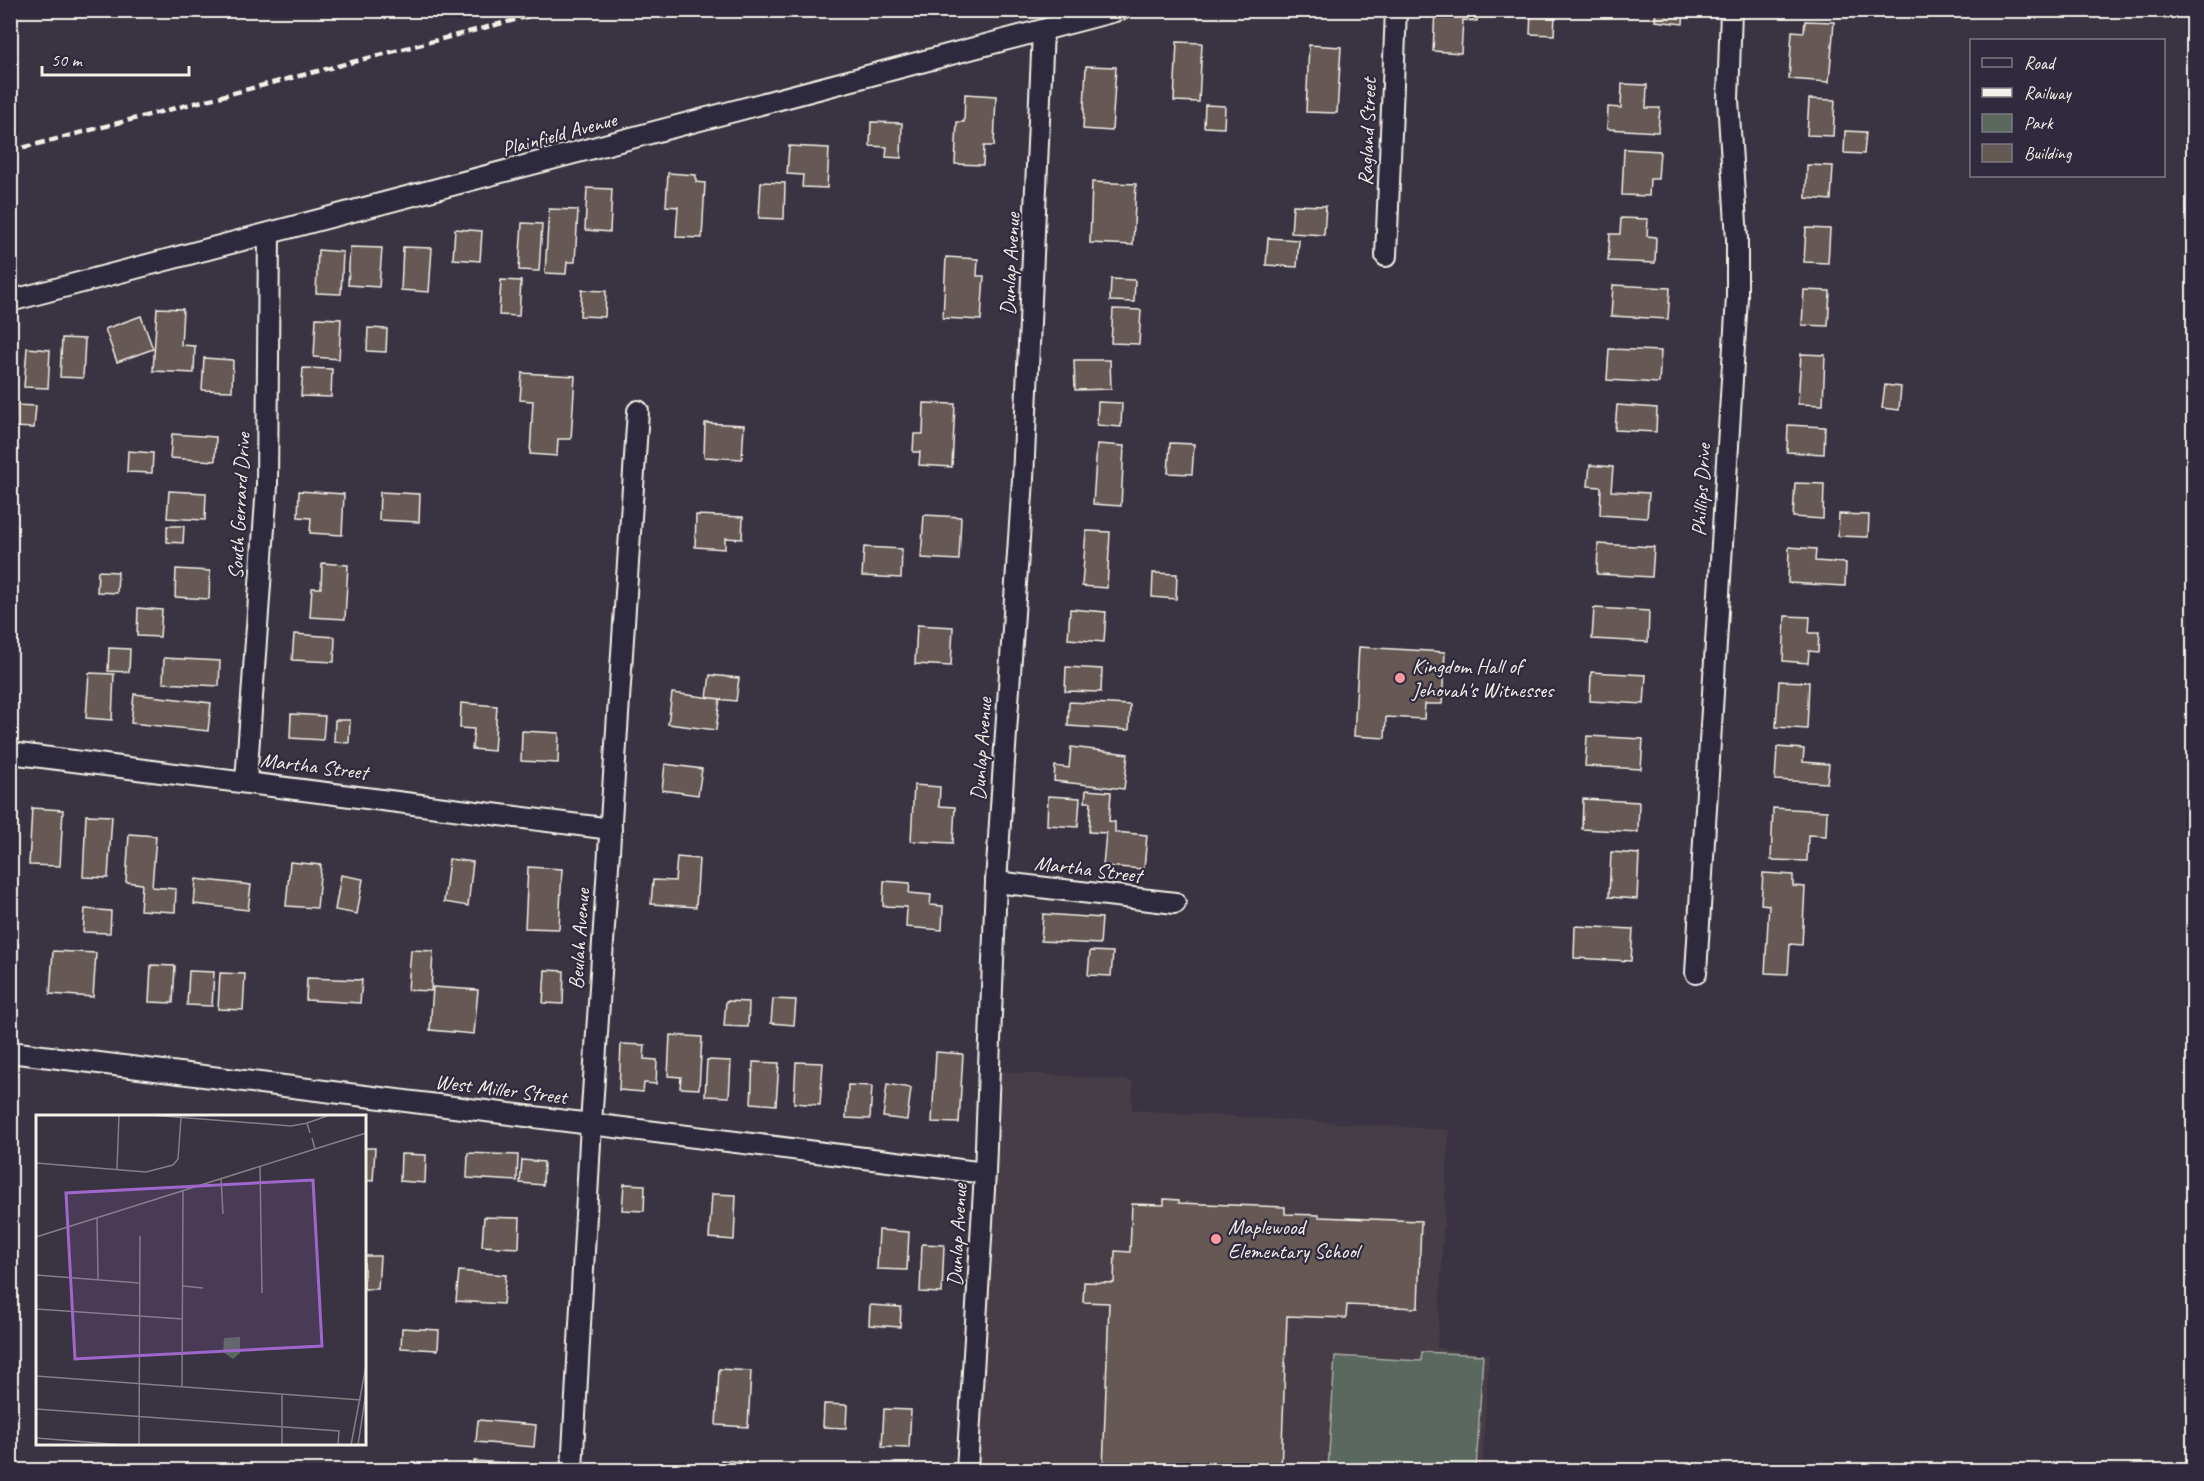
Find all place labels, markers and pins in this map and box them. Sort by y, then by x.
place label: Kingdom Hall of Jehovah's Witnesses [1411,653,1555,703]
marker: Kingdom Hall of Jehovah's Witnesses [1393,671,1407,685]
place label: Maplewood Elementary School [1228,1214,1363,1264]
marker: Maplewood Elementary School [1209,1232,1223,1246]

